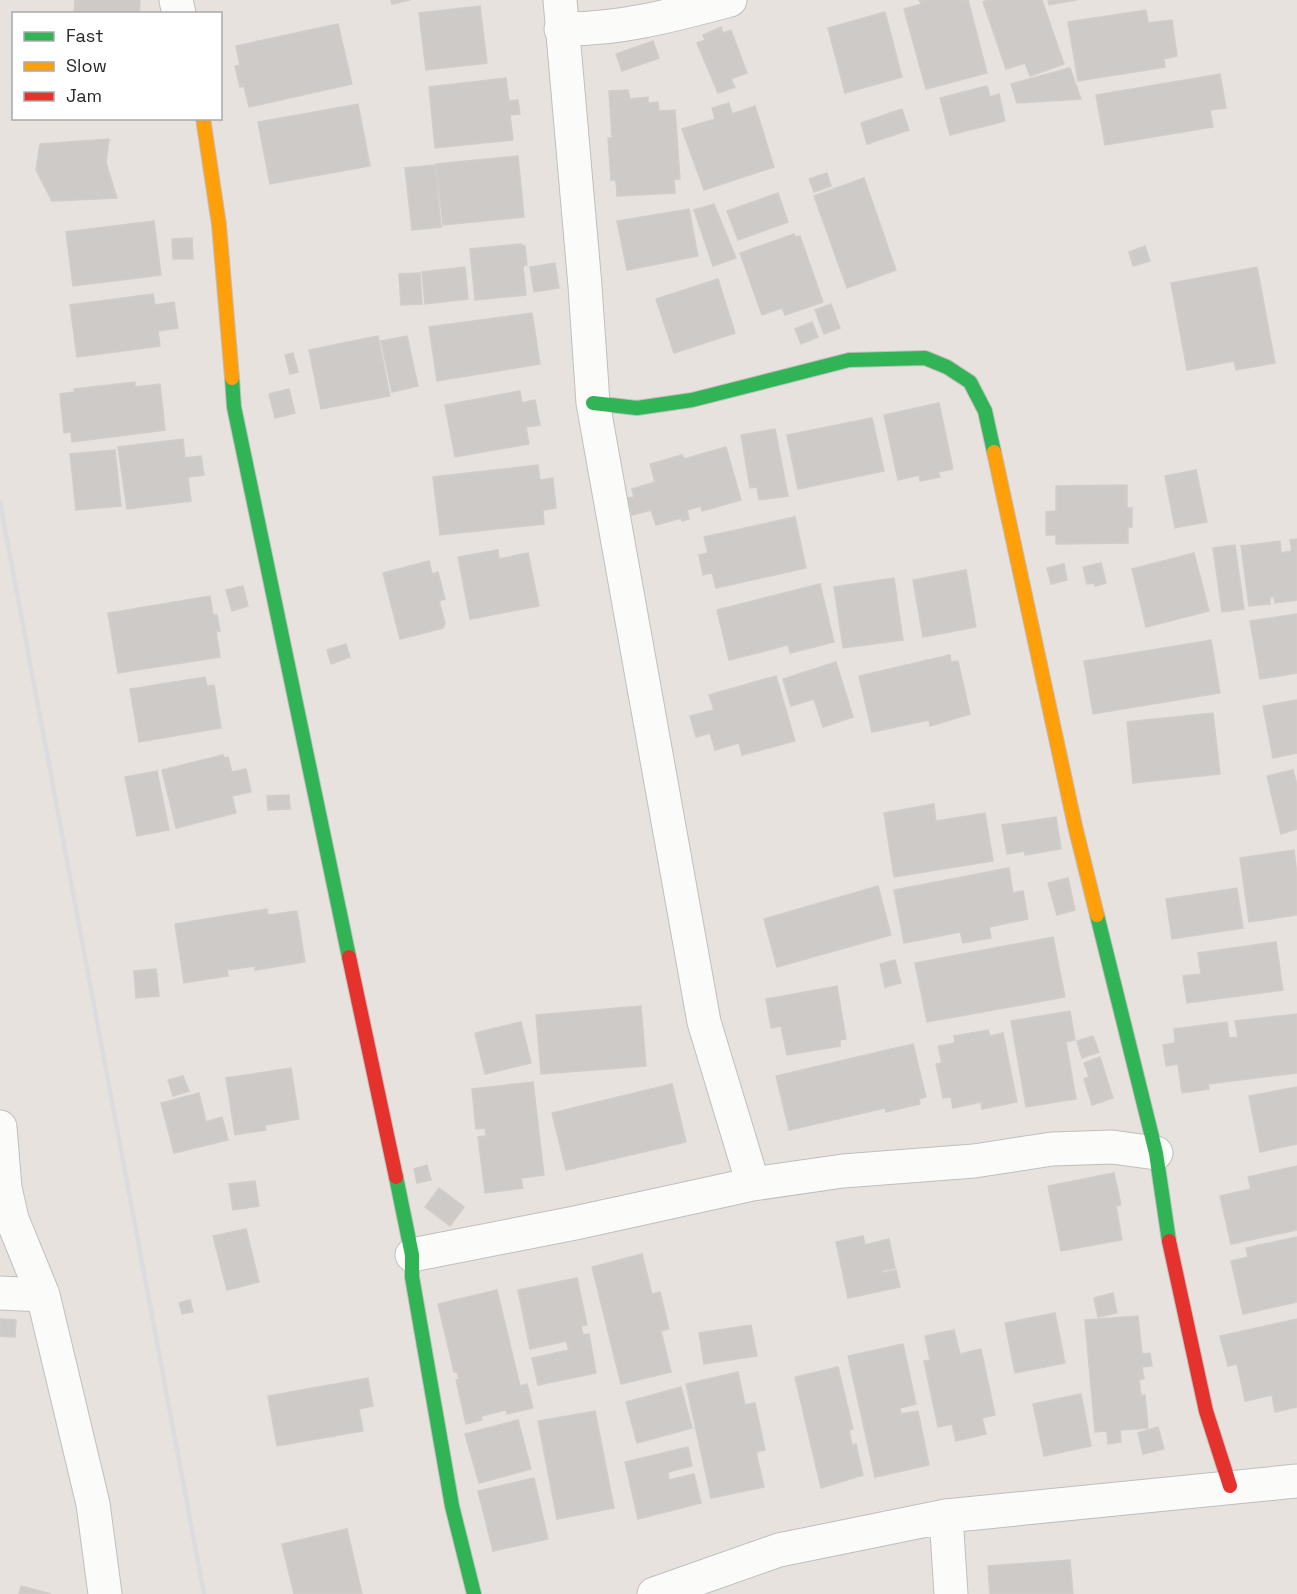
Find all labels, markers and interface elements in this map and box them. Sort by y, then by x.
legend [12,12,222,120]
text: Fast [66,24,103,47]
text: Slow [66,54,107,77]
text: Jam [66,84,102,107]

